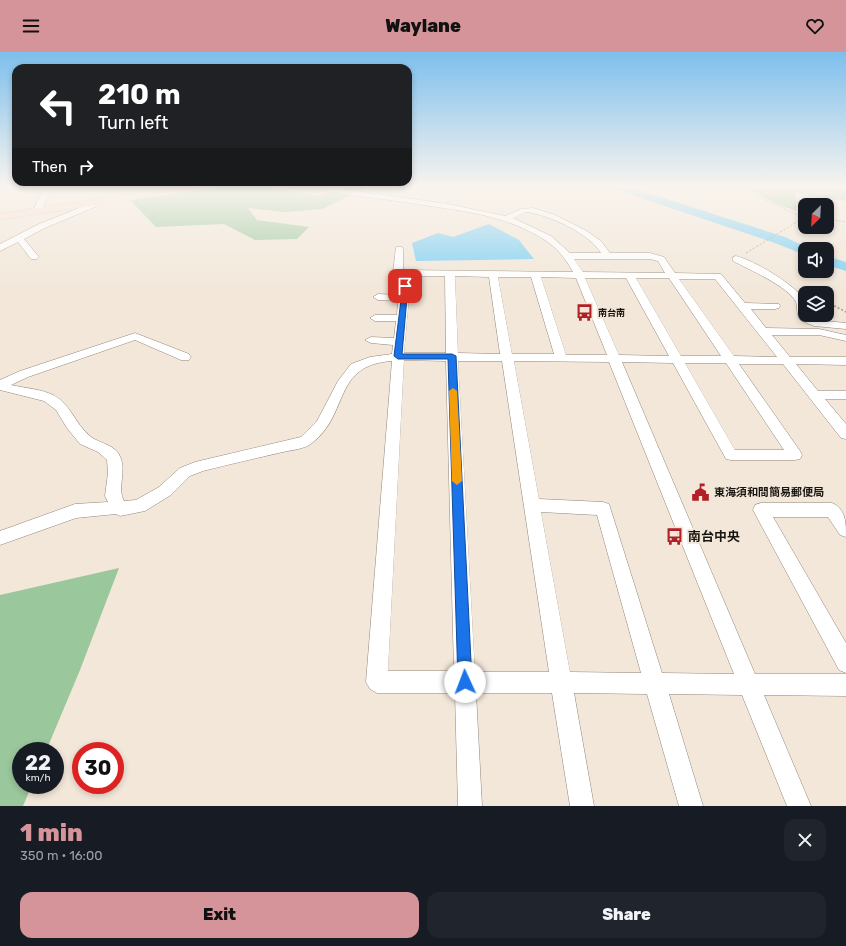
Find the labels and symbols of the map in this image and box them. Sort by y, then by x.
north arrow [798,198,834,234]
pin [388,269,422,303]
bus stop icon: 南台南 [575,303,595,323]
place label: 南台南 [598,308,625,318]
public building icon: 東海須和間簡易郵便局 [691,482,711,502]
place label: 東海須和間簡易郵便局 [714,486,824,499]
bus stop icon: 南台中央 [665,526,685,546]
place label: 南台中央 [688,529,740,544]
position arrow [444,661,486,703]
speed limit sign: 30 [72,742,124,794]

